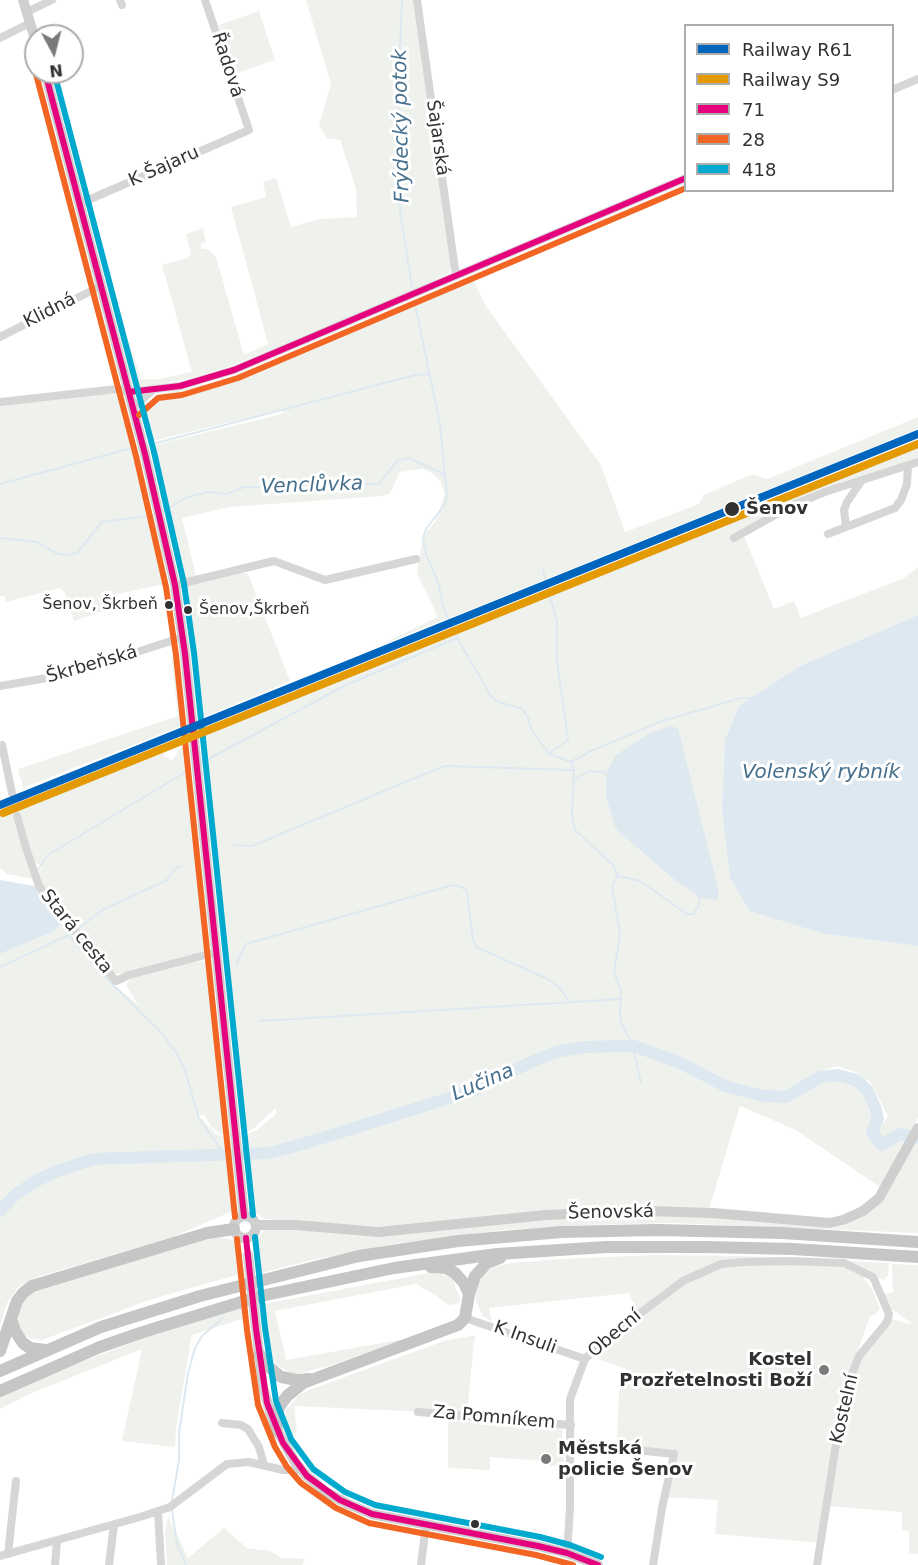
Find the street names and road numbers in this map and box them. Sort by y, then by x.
street label: Řadová [206,30,248,100]
street label: Šajarská [421,99,453,177]
street label: K Šajaru [125,142,203,192]
street label: Klidná [20,289,80,333]
street label: Škrbeňská [44,642,140,688]
street label: Stará cesta [35,886,117,978]
street label: Šenovská [568,1201,654,1225]
street label: Obecní [584,1305,646,1363]
street label: K Insuli [491,1317,559,1359]
street label: Kostelní [827,1372,863,1446]
street label: Za Pomníkem [432,1402,556,1434]

